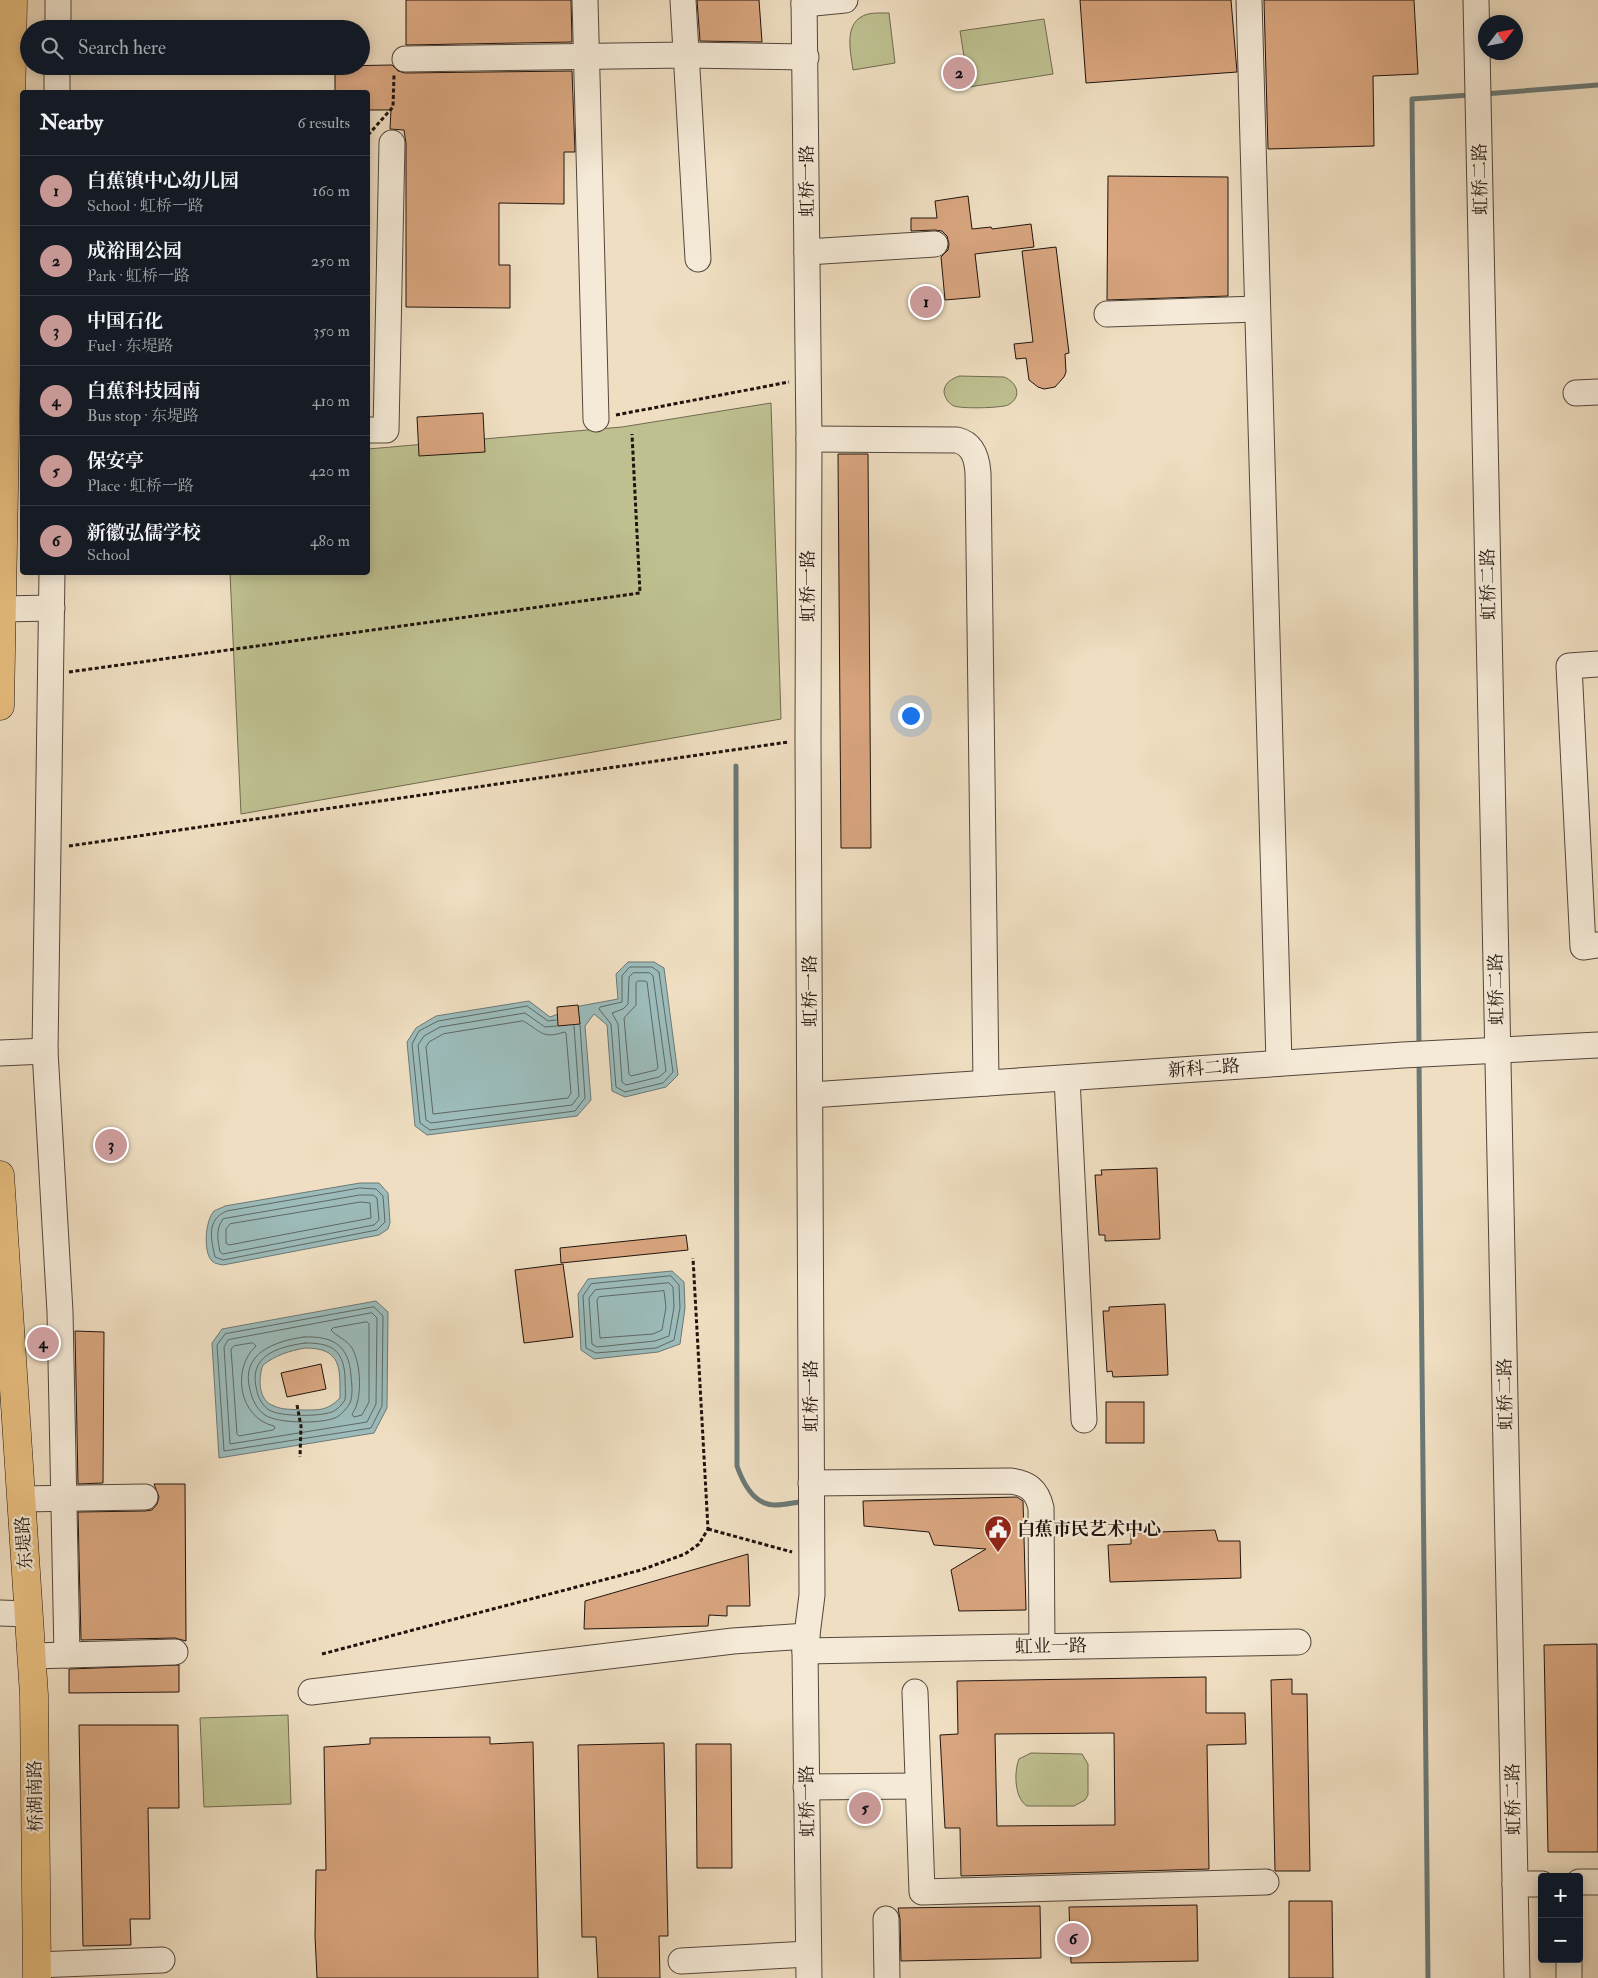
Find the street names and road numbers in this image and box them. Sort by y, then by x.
street label: 虹桥二路 [1468,143,1493,215]
street label: 虹桥一路 [796,145,819,217]
street label: 虹桥二路 [1476,548,1501,620]
street label: 虹桥一路 [797,550,820,622]
street label: 虹桥二路 [1484,953,1509,1025]
street label: 虹桥一路 [799,955,822,1027]
street label: 新科二路 [1167,1055,1241,1082]
street label: 虹桥二路 [1493,1358,1518,1430]
street label: 虹桥一路 [800,1360,823,1432]
street label: 东堤路 [11,1515,38,1571]
street label: 虹业一路 [1015,1634,1087,1659]
street label: 桥湖南路 [23,1760,48,1832]
street label: 虹桥二路 [1501,1763,1526,1835]
street label: 虹桥一路 [795,1765,820,1837]

